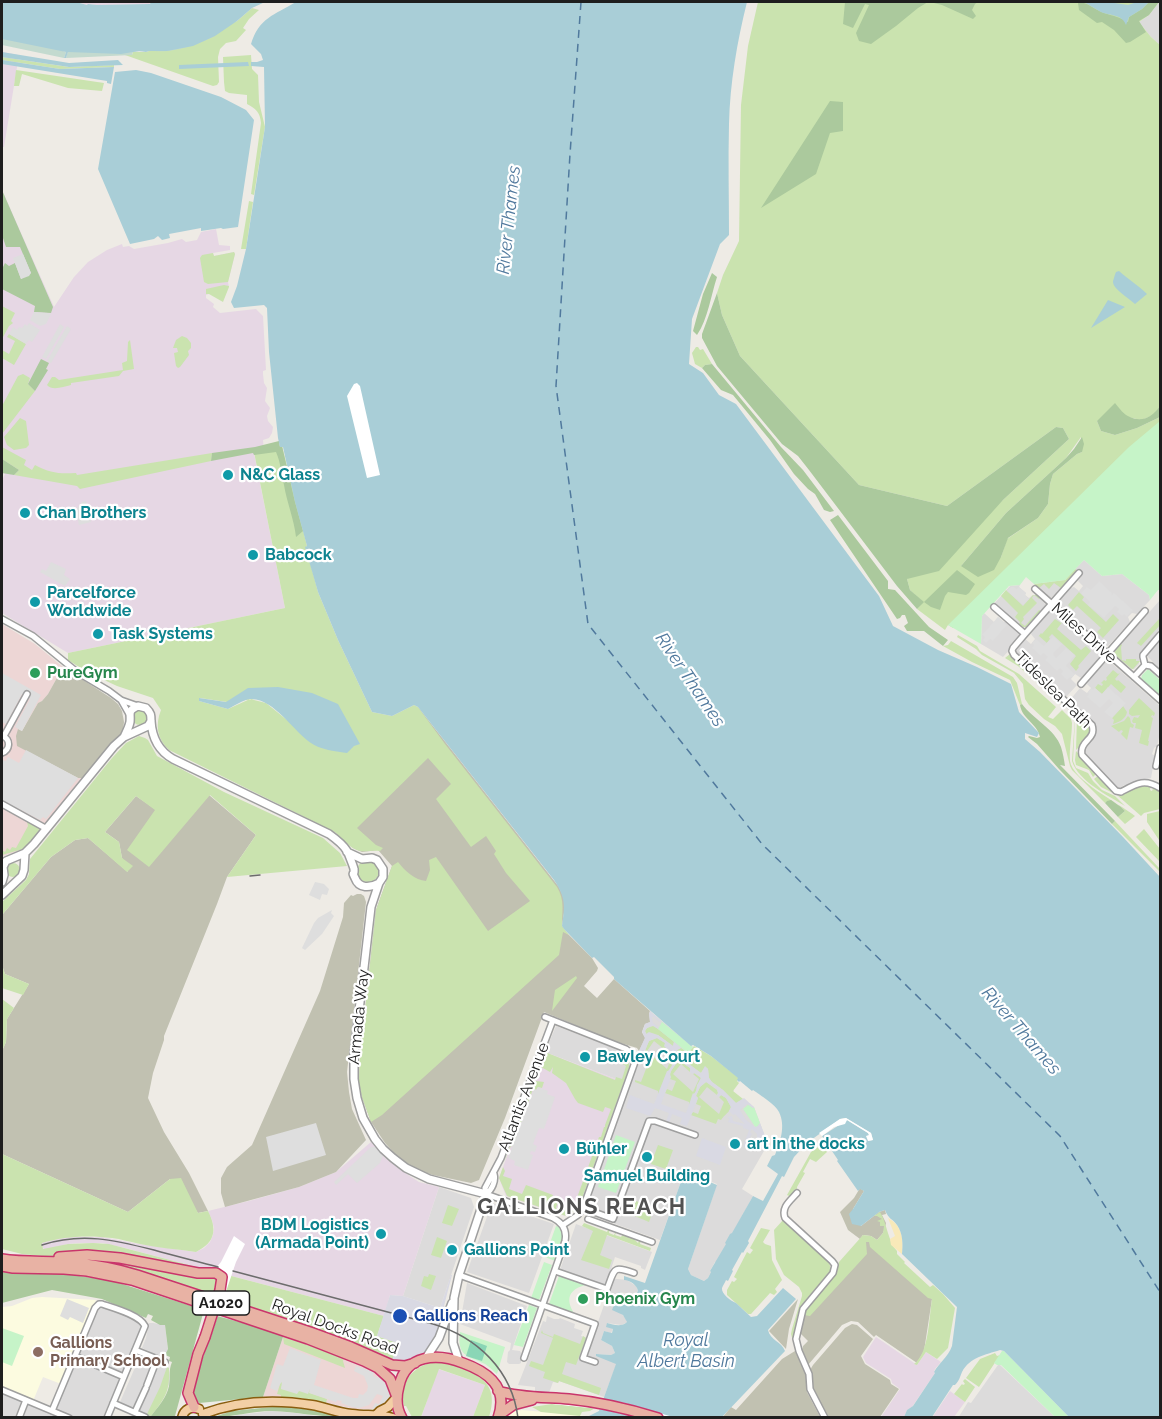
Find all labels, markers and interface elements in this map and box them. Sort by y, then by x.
water label: River Thames [493,165,525,275]
place label: N&C Glass [240,465,320,485]
marker: N&C Glass [221,468,235,482]
place label: Chan Brothers [37,503,146,523]
marker: Chan Brothers [18,506,32,520]
place label: Babcock [265,545,332,565]
marker: Babcock [246,548,260,562]
place label: Parcelforce Worldwide [47,583,136,621]
marker: Parcelforce Worldwide [28,595,42,609]
street label: Miles Drive [1047,599,1121,667]
place label: Task Systems [110,624,213,644]
marker: Task Systems [91,627,105,641]
water label: River Thames [651,629,729,731]
street label: Tideslea Path [1011,648,1095,732]
place label: PureGym [47,663,118,683]
marker: PureGym [28,666,42,680]
street label: Armada Way [344,968,374,1066]
water label: River Thames [977,983,1065,1079]
street label: Atlantis Avenue [494,1040,554,1154]
place label: Bawley Court [597,1047,700,1067]
marker: Bawley Court [578,1050,592,1064]
place label: art in the docks [747,1134,865,1154]
marker: art in the docks [728,1137,742,1151]
place label: Bühler [576,1139,627,1159]
marker: Bühler [557,1142,571,1156]
marker: Samuel Building [640,1150,654,1164]
place label: Samuel Building [584,1166,710,1186]
district label: GALLIONS REACH [477,1194,687,1220]
place label: BDM Logistics (Armada Point) [255,1215,369,1253]
marker: BDM Logistics (Armada Point) [374,1227,388,1241]
place label: Gallions Point [464,1240,569,1260]
marker: Gallions Point [445,1243,459,1257]
place label: Phoenix Gym [595,1289,695,1309]
road number: A1020 [192,1291,250,1315]
marker: Phoenix Gym [576,1292,590,1306]
street label: Royal Docks Road [269,1295,401,1359]
place label: Gallions Reach [414,1306,528,1326]
marker: Gallions Reach [391,1307,409,1325]
water label: Royal Albert Basin [637,1330,735,1372]
place label: Gallions Primary School [50,1333,166,1371]
marker: Gallions Primary School [31,1345,45,1359]

